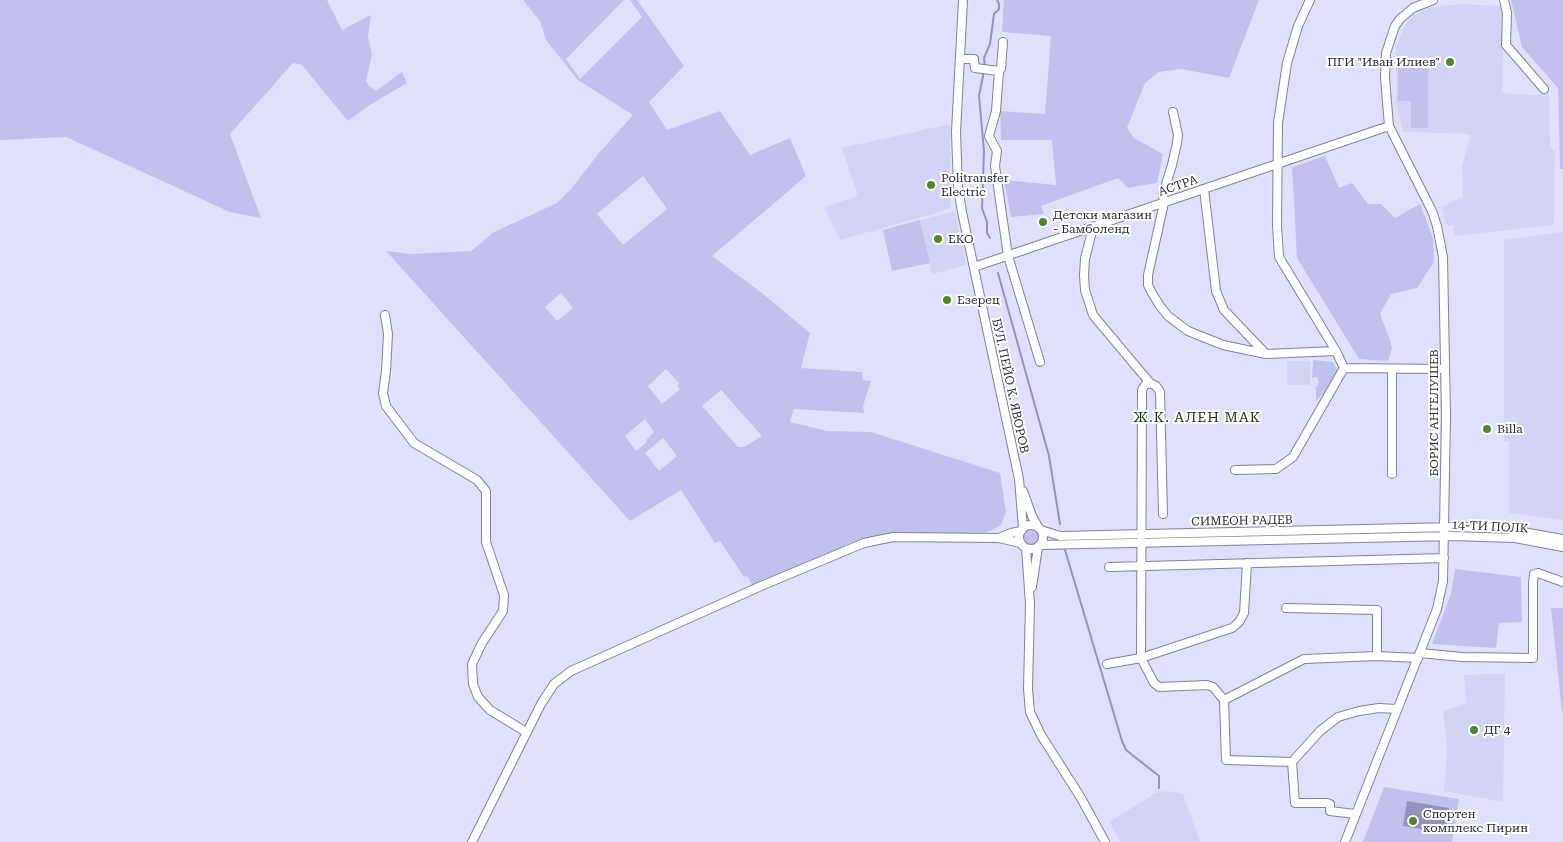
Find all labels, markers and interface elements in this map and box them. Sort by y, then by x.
place label: ПГИ "Иван Илиев" [1327,55,1440,69]
marker: ПГИ "Иван Илиев" [1444,56,1456,68]
place label: Politransfer Electric [941,171,1009,199]
street label: АСТРА [1156,173,1200,199]
marker: Politransfer Electric [925,179,937,191]
place label: Детски магазин - Бамболенд [1053,208,1152,236]
marker: Детски магазин - Бамболенд [1037,216,1049,228]
place label: EKO [948,232,973,246]
marker: EKO [932,233,944,245]
place label: Езерец [957,293,1000,307]
marker: Езерец [941,294,953,306]
street label: БУЛ. ПЕЙО К. ЯВОРОВ [989,317,1031,455]
street label: БОРИС АНГЕЛУШЕВ [1427,349,1441,477]
district label: Ж.К. АЛЕН МАК [1132,410,1262,426]
place label: Billa [1497,422,1523,436]
marker: Billa [1481,423,1493,435]
street label: СИМЕОН РАДЕВ [1191,513,1293,529]
street label: 14-ТИ ПОЛК [1451,518,1529,536]
place label: ДГ 4 [1484,723,1510,737]
marker: ДГ 4 [1468,724,1480,736]
place label: Спортен комплекс Пирин [1423,807,1528,835]
marker: Спортен комплекс Пирин [1407,815,1419,827]

